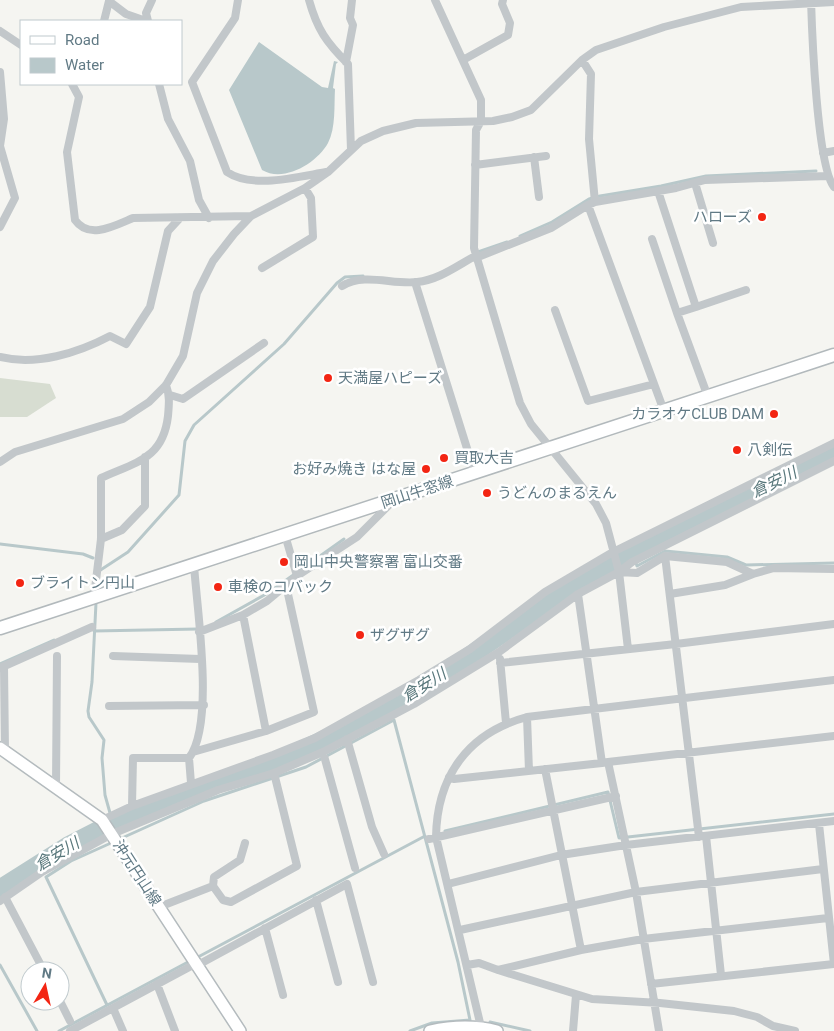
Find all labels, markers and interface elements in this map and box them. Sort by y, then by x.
legend [20,20,182,85]
text: Road [65,31,99,49]
text: Water [65,56,104,74]
place label: ハローズ [693,208,752,226]
marker: ハローズ [756,211,768,223]
place label: 天満屋ハピーズ [338,369,442,387]
marker: 天満屋ハピーズ [322,372,334,384]
place label: カラオケCLUB DAM [631,405,764,423]
marker: カラオケCLUB DAM [768,408,780,420]
place label: 八剣伝 [747,441,792,459]
marker: 八剣伝 [731,444,743,456]
place label: 買取大吉 [454,449,514,467]
marker: 買取大吉 [438,452,450,464]
place label: お好み焼き はな屋 [292,460,416,478]
water label: 倉安川 [748,462,802,501]
marker: お好み焼き はな屋 [420,463,432,475]
street label: 岡山牛窓線 [379,472,455,512]
place label: うどんのまるえん [497,484,617,502]
marker: うどんのまるえん [481,487,493,499]
place label: 岡山中央警察署 富山交番 [294,553,463,571]
marker: 岡山中央警察署 富山交番 [278,556,290,568]
place label: ブライトン円山 [30,574,135,592]
marker: ブライトン円山 [14,577,26,589]
place label: 車検のコバック [228,578,333,596]
marker: 車検のコバック [212,581,224,593]
place label: ザグザグ [370,626,430,644]
marker: ザグザグ [354,629,366,641]
water label: 倉安川 [399,663,451,706]
water label: 倉安川 [32,832,84,875]
street label: 沖元円山線 [109,837,165,909]
north arrow [20,961,70,1011]
text: N [41,964,53,982]

